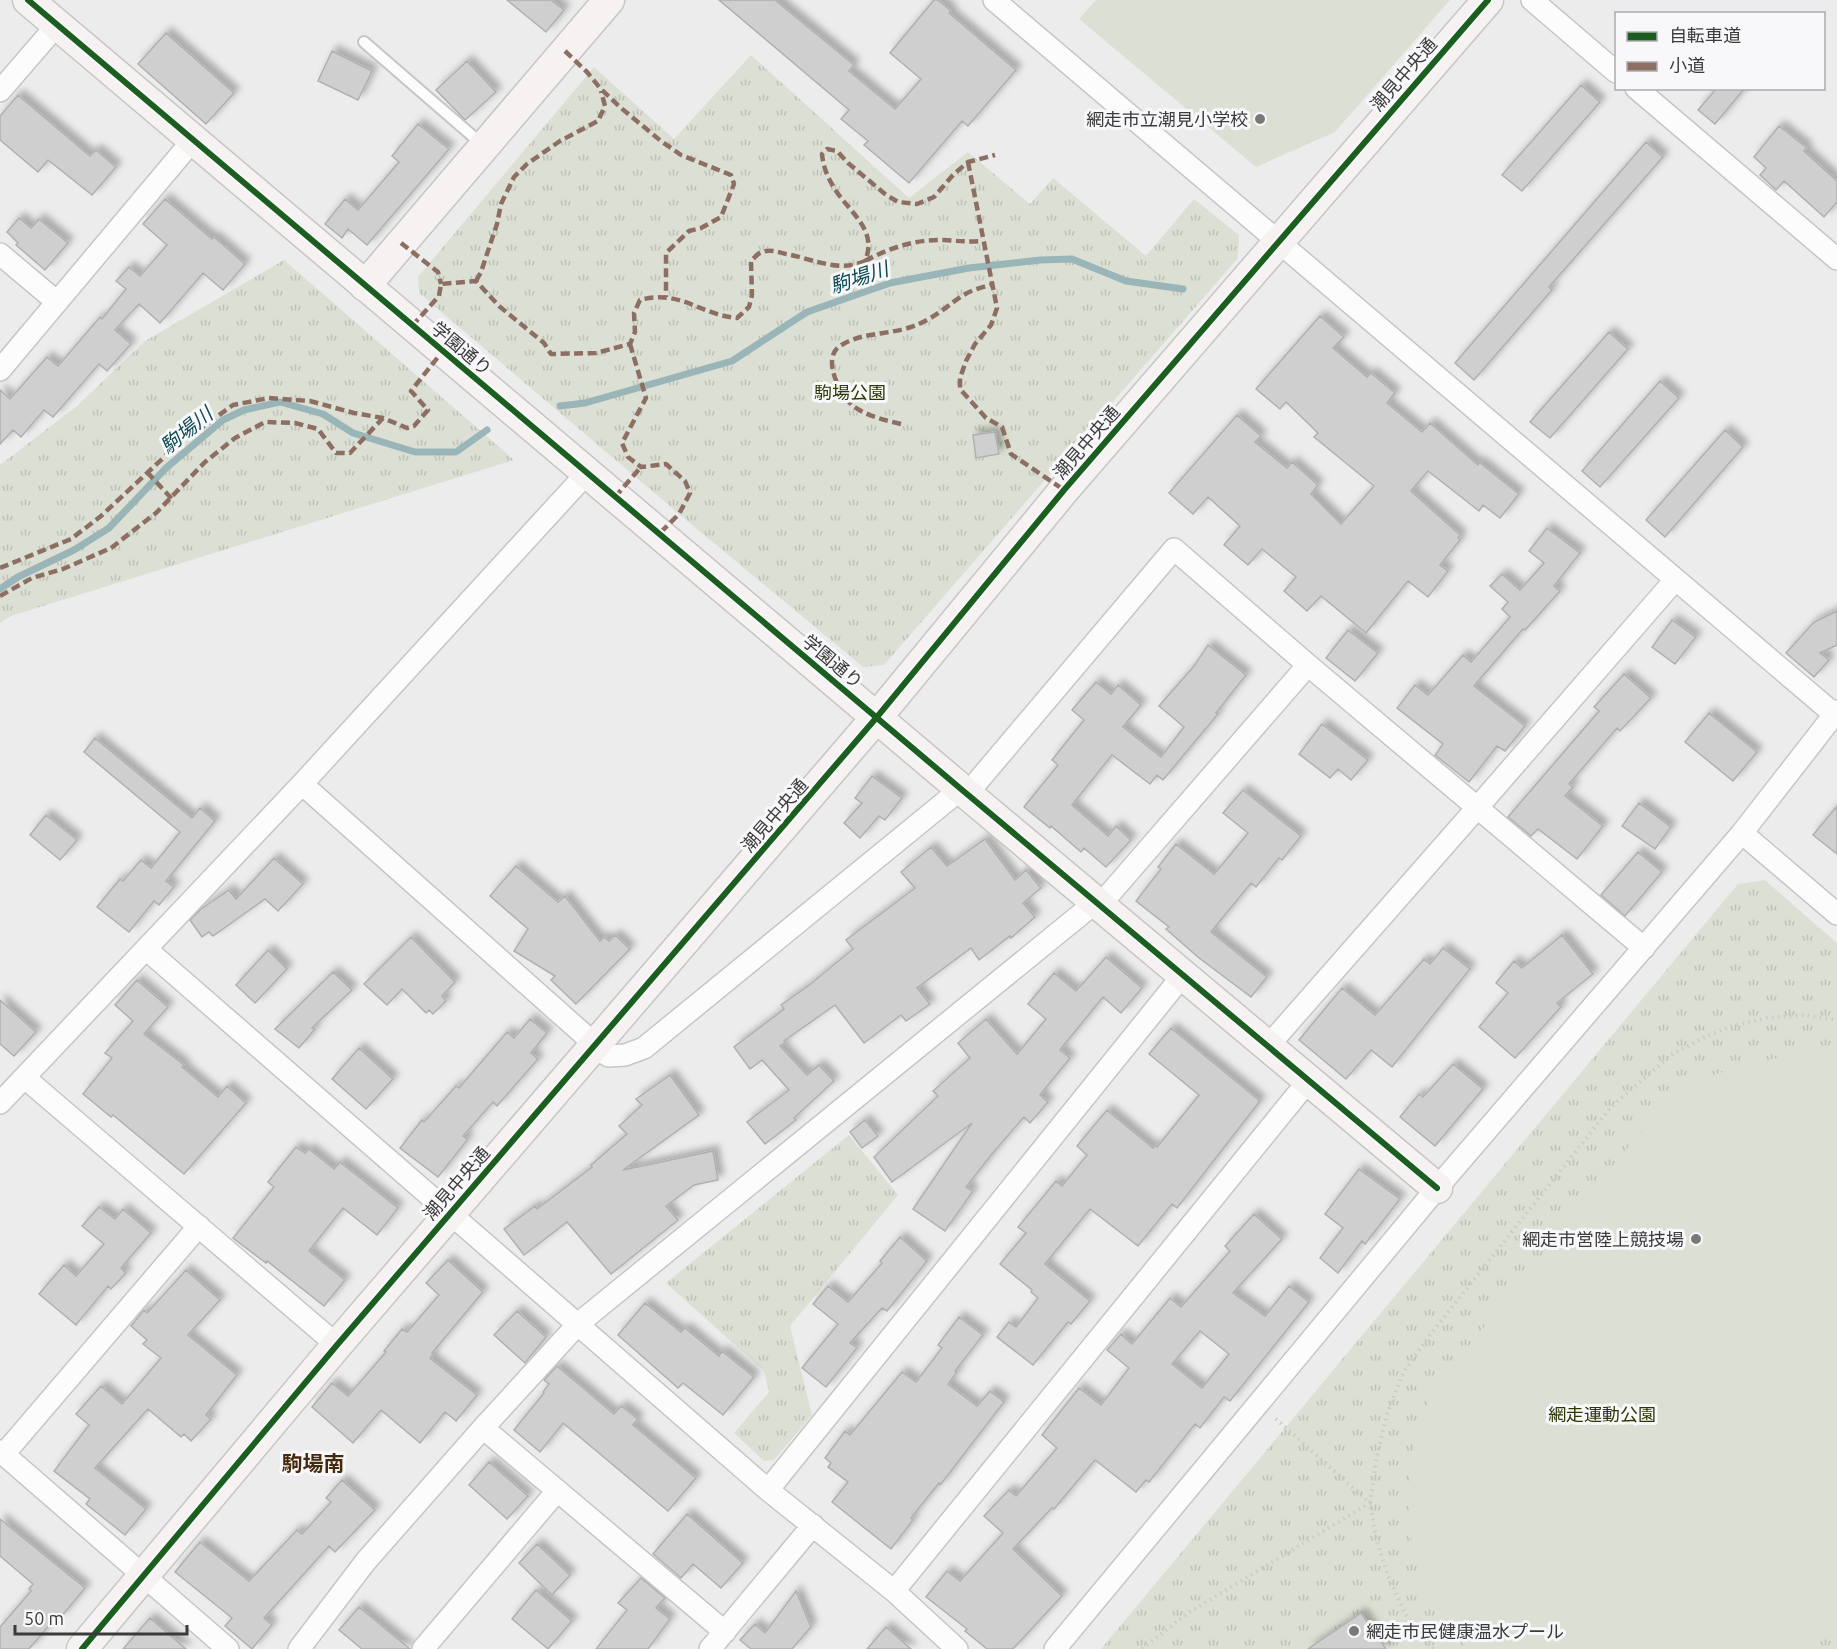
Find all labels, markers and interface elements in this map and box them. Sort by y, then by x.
legend [1615,12,1825,90]
text: 自転車道 [1669,25,1741,45]
street label: 潮見中央通 [1366,33,1440,115]
text: 小道 [1669,55,1705,75]
place label: 網走市立潮見小学校 [1086,109,1248,129]
marker: 網走市立潮見小学校 [1253,112,1267,126]
water label: 駒場川 [827,256,893,297]
street label: 学園通り [428,317,496,379]
park label: 駒場公園 [814,382,886,402]
water label: 駒場川 [155,401,218,458]
street label: 潮見中央通 [1049,401,1123,483]
street label: 学園通り [799,630,867,692]
street label: 潮見中央通 [737,774,811,856]
street label: 潮見中央通 [419,1142,493,1224]
place label: 網走市営陸上競技場 [1522,1229,1684,1249]
marker: 網走市営陸上競技場 [1689,1232,1703,1246]
park label: 網走運動公園 [1548,1404,1656,1424]
district label: 駒場南 [282,1451,345,1475]
scale bar [15,1598,188,1636]
text: 50 m [24,1608,64,1628]
place label: 網走市民健康温水プール [1366,1621,1564,1641]
marker: 網走市民健康温水プール [1347,1624,1361,1638]

